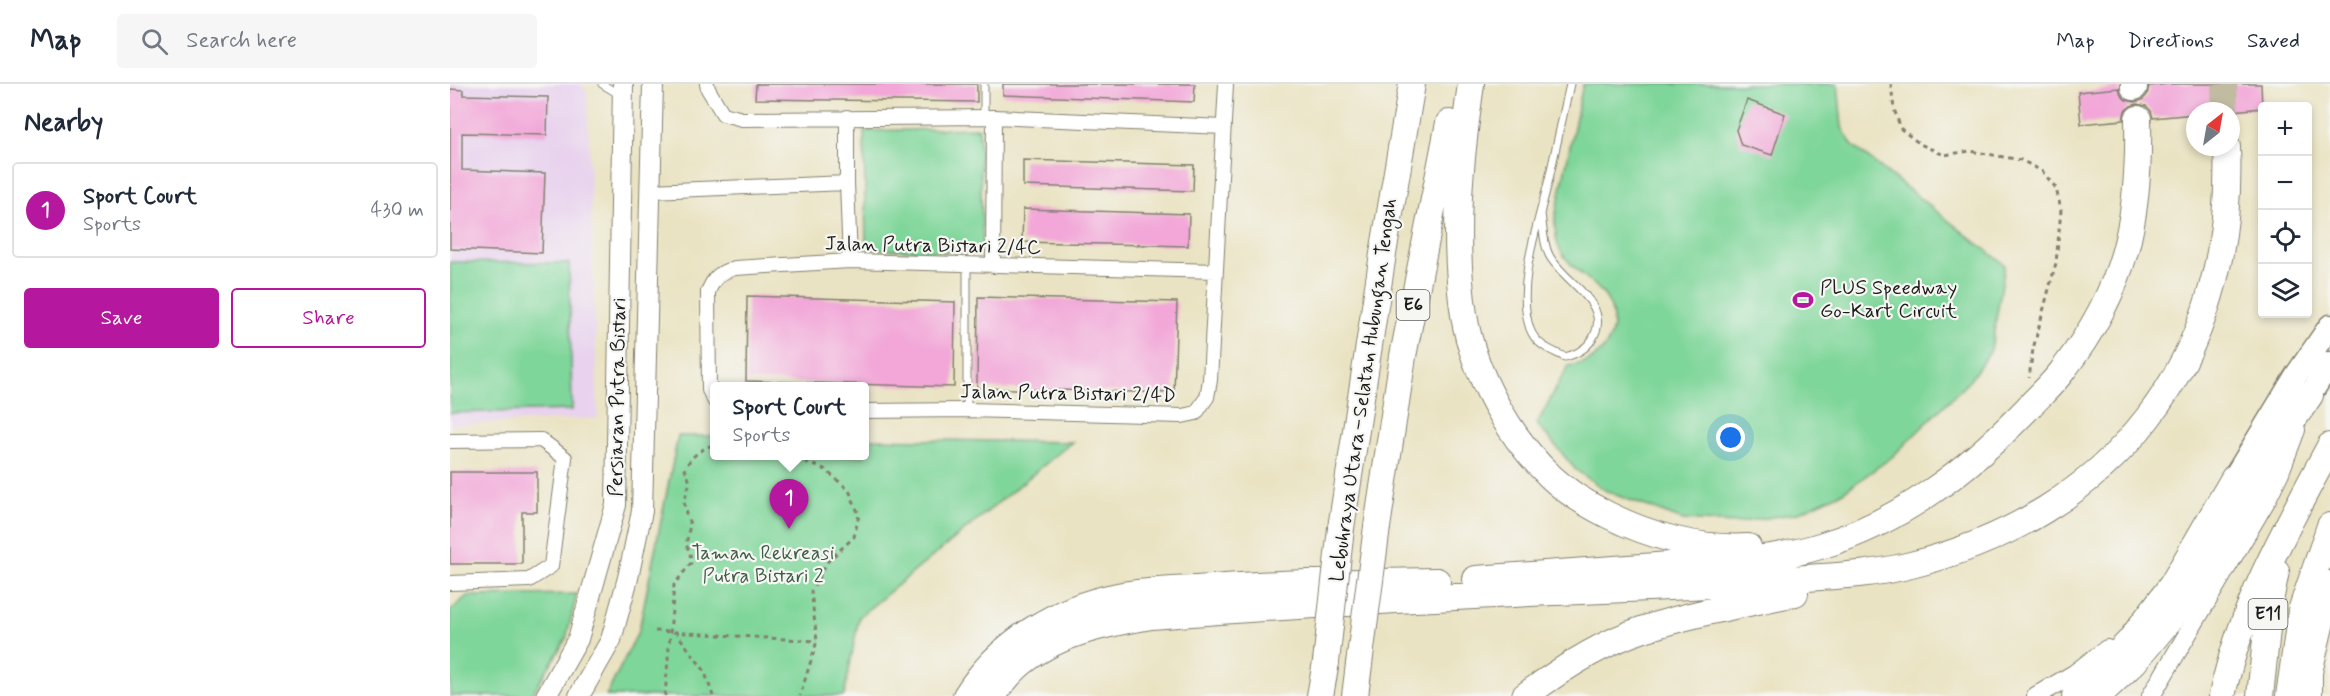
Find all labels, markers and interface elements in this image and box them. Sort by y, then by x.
search box [117,14,537,68]
text: Map [30,23,81,60]
icon: search [138,25,171,58]
text: Search here [186,27,297,55]
text: Map [2056,27,2095,55]
text: Directions [2128,27,2214,55]
text: Saved [2247,27,2300,55]
north arrow [2186,102,2240,156]
map controls [2258,102,2312,318]
button: + [2258,102,2312,156]
text: Nearby [24,106,103,140]
button: − [2258,156,2312,210]
text: Sport Court [83,183,197,211]
street label: Lebuhraya Utara–Selatan Hubungan Tengah [1324,196,1406,584]
text: 1 [41,197,50,224]
text: 430 m [371,197,424,224]
button: locate [2258,210,2312,264]
text: Sports [83,211,141,238]
street label: Jalan Putra Bistari 2/4C [825,231,1041,261]
button: layers [2258,264,2312,318]
place label: PLUS Speedway Go-Kart Circuit [1820,275,1957,325]
button: Save [24,288,219,348]
button: Share [231,288,426,348]
sports icon: PLUS Speedway Go-Kart Circuit [1791,288,1815,312]
road number: E6 [1396,290,1430,320]
street label: Persiaran Putra Bistari [603,297,633,497]
street label: Jalan Putra Bistari 2/4D [960,379,1176,409]
popup [710,382,869,460]
text: Sport Court [732,394,847,422]
text: Sports [732,422,790,449]
your location [1716,423,1745,452]
pin: 1 [770,480,808,529]
park label: Taman Rekreasi Putra Bistari 2 [692,540,834,590]
road number: E11 [2248,599,2288,629]

